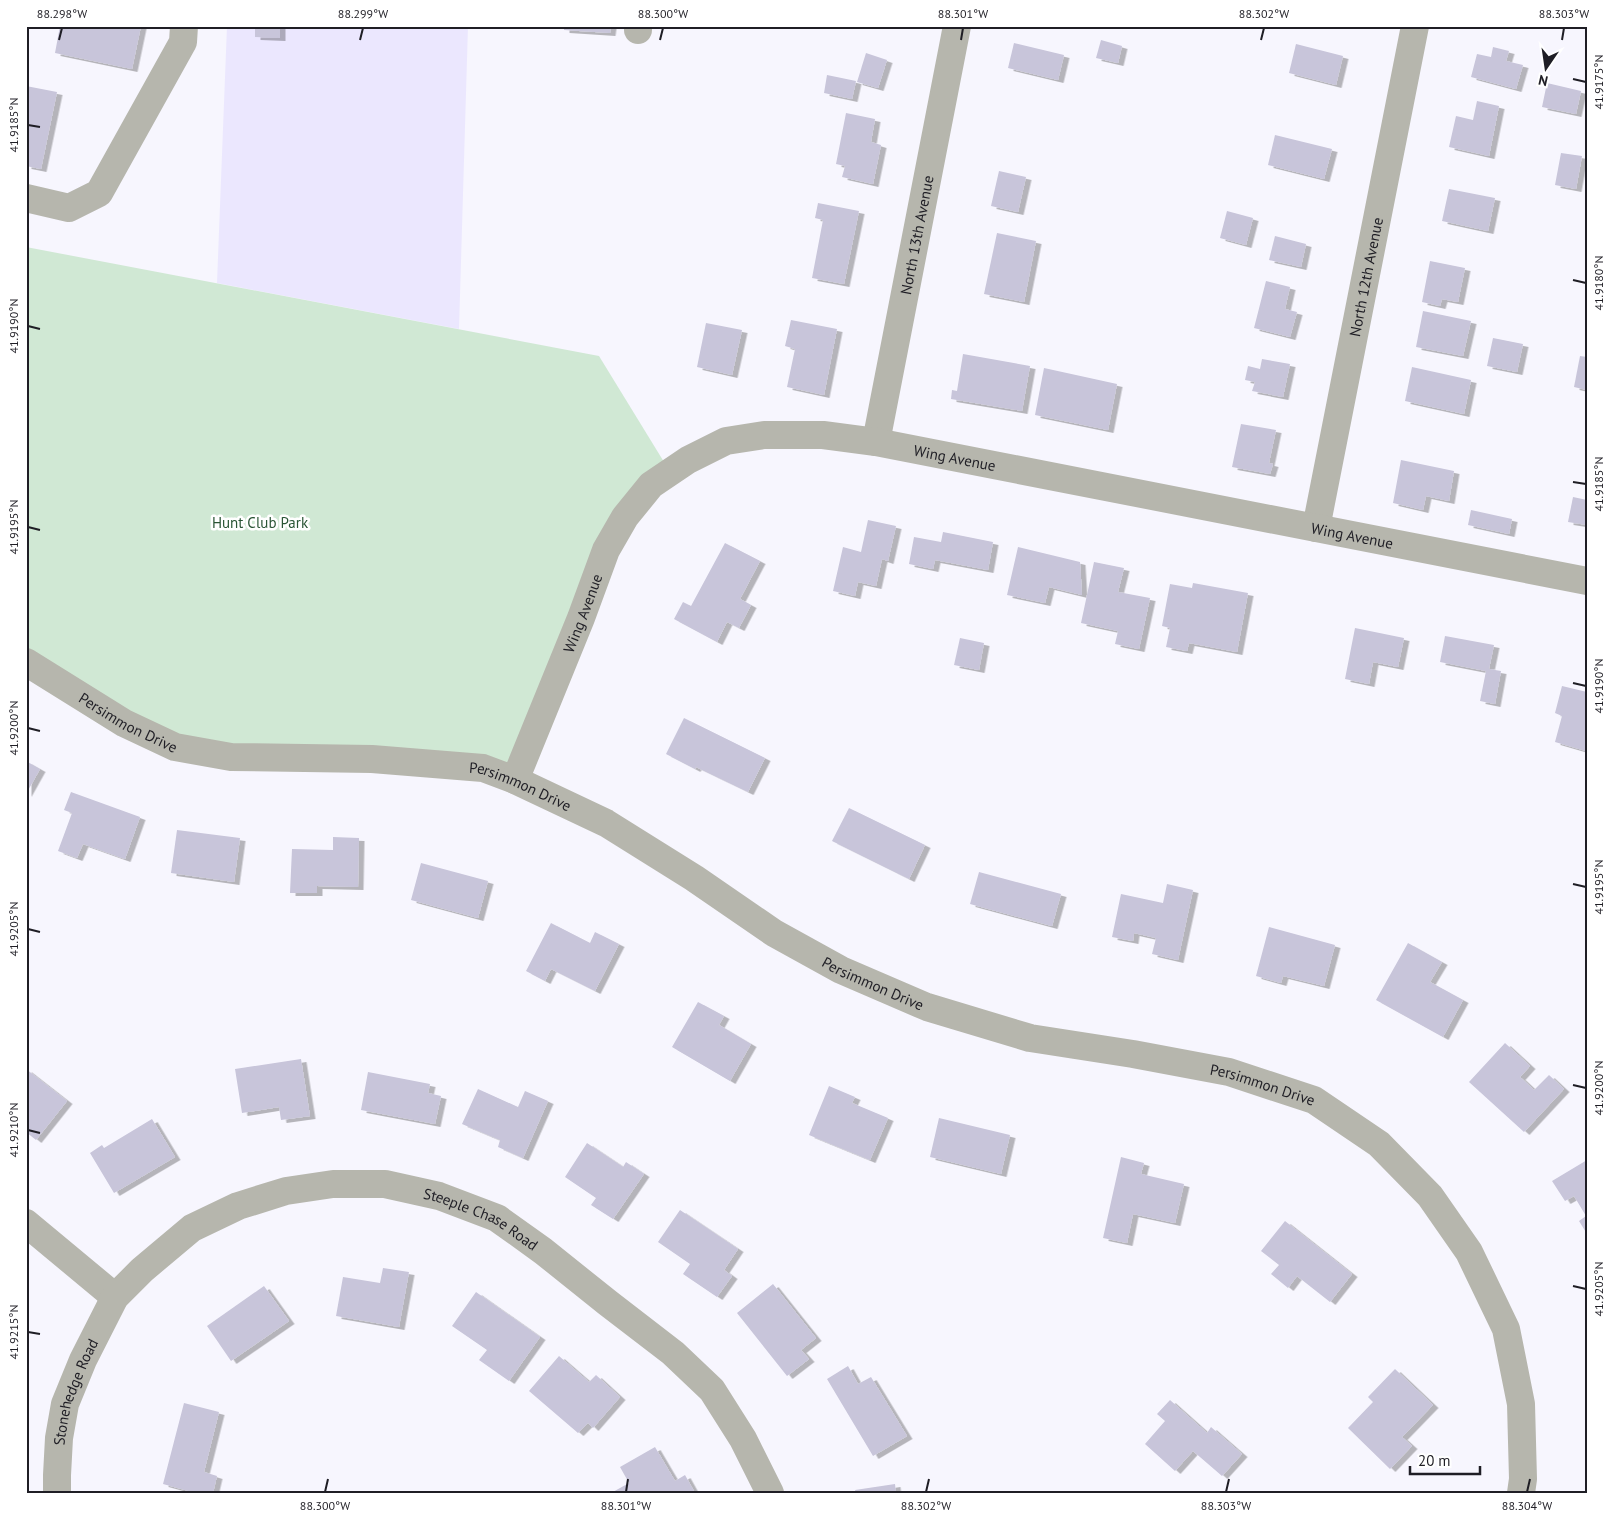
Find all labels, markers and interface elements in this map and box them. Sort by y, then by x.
text: 88.298°W [37,6,87,21]
text: 88.299°W [338,6,388,21]
text: 88.300°W [638,6,688,21]
text: 88.301°W [938,6,988,21]
text: 88.302°W [1239,6,1289,21]
text: 88.303°W [1539,6,1589,21]
north arrow [1520,42,1570,92]
text: 41.9175°N [1591,55,1606,109]
text: N [1537,71,1550,90]
text: 41.9185°N [6,98,21,152]
street label: North 13th Avenue [895,174,937,296]
street label: North 12th Avenue [1344,216,1387,338]
text: 41.9180°N [1591,256,1606,310]
text: 41.9190°N [6,299,21,353]
street label: Wing Avenue [912,440,997,475]
text: 41.9185°N [1591,457,1606,511]
text: 41.9195°N [6,500,21,554]
park label: Hunt Club Park [212,513,309,532]
street label: Wing Avenue [1310,518,1395,552]
street label: Wing Avenue [558,571,606,655]
text: 41.9190°N [1591,659,1606,713]
street label: Persimmon Drive [76,688,181,756]
text: 41.9200°N [6,701,21,755]
street label: Persimmon Drive [469,757,575,815]
text: 41.9195°N [1591,860,1606,914]
text: 41.9205°N [6,902,21,956]
street label: Persimmon Drive [819,952,927,1014]
street label: Persimmon Drive [1209,1059,1318,1109]
text: 41.9200°N [1591,1061,1606,1115]
text: 41.9210°N [6,1103,21,1157]
street label: Steeple Chase Road [422,1183,542,1254]
text: 41.9205°N [1591,1262,1606,1316]
text: 41.9215°N [6,1305,21,1359]
street label: Stonehedge Road [49,1335,102,1446]
scale bar [1410,1444,1480,1476]
text: 20 m [1418,1451,1451,1470]
text: 88.300°W [300,1498,350,1513]
text: 88.301°W [601,1498,651,1513]
text: 88.302°W [901,1498,951,1513]
text: 88.303°W [1201,1498,1251,1513]
text: 88.304°W [1502,1498,1552,1513]

